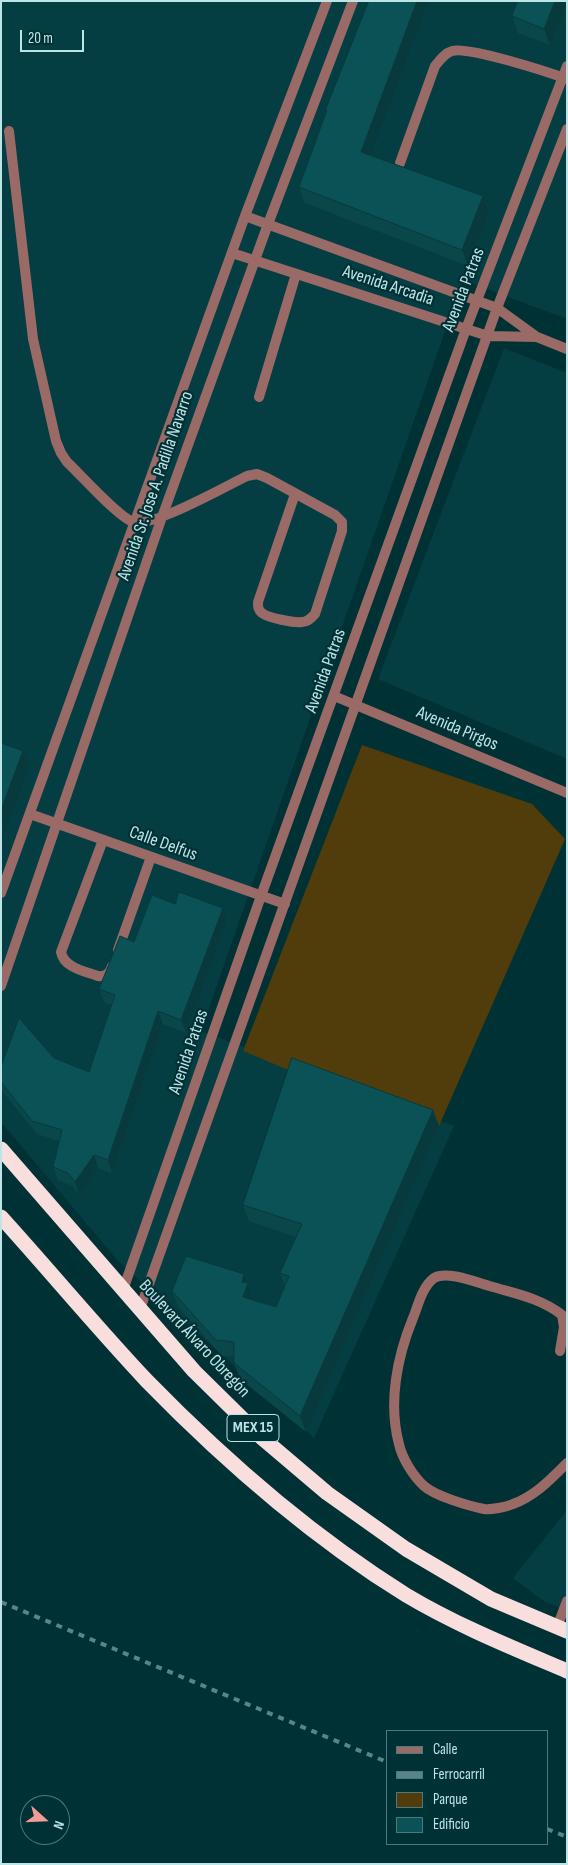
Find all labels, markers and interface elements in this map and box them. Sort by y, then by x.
scale bar [22,20,86,52]
text: 20 m [28,29,53,48]
street label: Avenida Patras [438,245,490,335]
street label: Avenida Arcadia [340,261,436,311]
street label: Avenida Sr. Jose A. Padilla Navarro [113,389,199,583]
street label: Avenida Patras [301,626,351,716]
street label: Avenida Pirgos [413,702,501,756]
street label: Calle Delfus [126,822,200,866]
street label: Avenida Patras [164,1007,214,1097]
street label: Boulevard Álvaro Obregón [134,1276,254,1402]
road number: MEX 15 [227,1415,279,1442]
legend [386,1730,548,1845]
text: Calle [433,1740,457,1759]
text: Ferrocarril [433,1765,485,1784]
text: Parque [433,1790,468,1809]
north arrow [20,1795,70,1845]
text: Edificio [433,1815,470,1834]
text: N [49,1819,68,1831]

